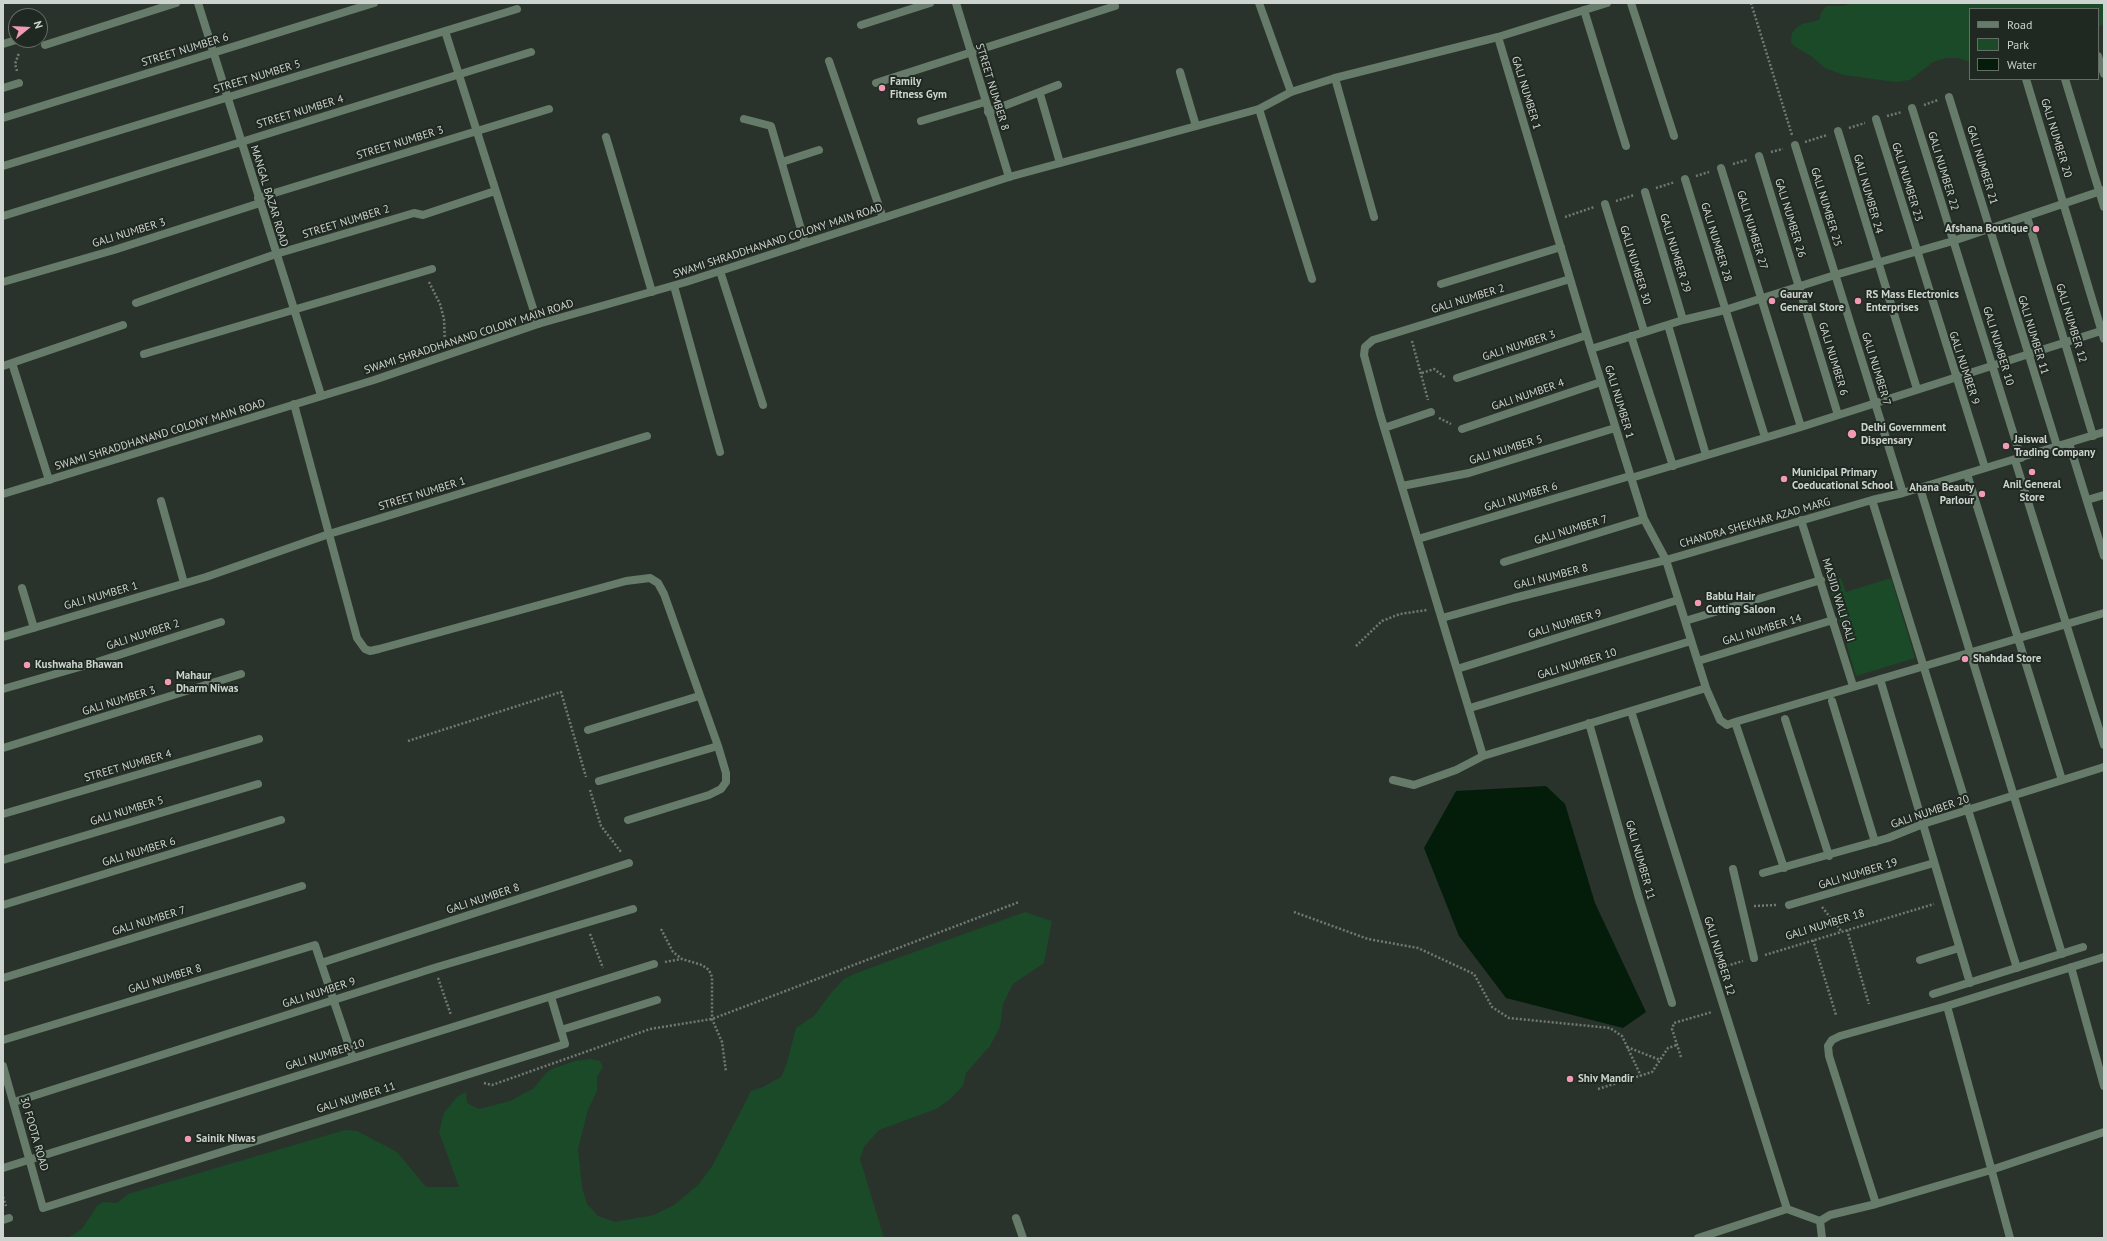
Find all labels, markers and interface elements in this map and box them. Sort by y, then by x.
north arrow [8,8,48,48]
legend [1969,8,2099,80]
text: Road [2007,17,2032,32]
text: N [31,19,46,30]
street label: STREET NUMBER 6 [140,30,230,70]
text: Park [2007,37,2029,52]
street label: STREET NUMBER 8 [972,42,1012,132]
street label: GALI NUMBER 1 [1509,55,1543,131]
street label: STREET NUMBER 5 [212,57,302,97]
text: Water [2007,57,2037,72]
place label: Family Fitness Gym [890,75,947,101]
marker: Family Fitness Gym [877,83,887,93]
street label: STREET NUMBER 4 [255,92,345,132]
street label: GALI NUMBER 20 [2038,97,2074,179]
street label: STREET NUMBER 3 [355,123,445,163]
street label: GALI NUMBER 21 [1964,124,2000,206]
street label: GALI NUMBER 22 [1925,130,1961,212]
street label: GALI NUMBER 23 [1889,141,1925,223]
street label: MANGAL BAZAR ROAD [247,144,291,248]
street label: GALI NUMBER 24 [1850,153,1886,235]
street label: GALI NUMBER 25 [1808,166,1844,248]
street label: GALI NUMBER 26 [1772,177,1808,259]
street label: GALI NUMBER 27 [1734,189,1770,271]
street label: SWAMI SHRADDHANAND COLONY MAIN ROAD [672,201,884,281]
street label: GALI NUMBER 28 [1698,201,1734,283]
street label: STREET NUMBER 2 [301,202,391,242]
street label: GALI NUMBER 29 [1657,212,1693,294]
street label: GALI NUMBER 3 [91,216,167,250]
place label: Afshana Boutique [1945,222,2028,236]
street label: GALI NUMBER 30 [1617,224,1653,306]
marker: Afshana Boutique [2031,224,2041,234]
street label: GALI NUMBER 2 [1430,282,1506,316]
street label: GALI NUMBER 12 [2053,282,2089,364]
place label: Gaurav General Store [1780,288,1844,314]
place label: RS Mass Electronics Enterprises [1866,288,1959,314]
street label: GALI NUMBER 11 [2015,294,2051,376]
marker: Gaurav General Store [1767,296,1777,306]
marker: RS Mass Electronics Enterprises [1853,296,1863,306]
street label: SWAMI SHRADDHANAND COLONY MAIN ROAD [363,297,575,377]
street label: GALI NUMBER 10 [1980,305,2016,387]
street label: GALI NUMBER 6 [1816,321,1850,397]
street label: GALI NUMBER 3 [1481,328,1557,364]
street label: GALI NUMBER 9 [1946,330,1982,406]
street label: GALI NUMBER 7 [1859,331,1893,407]
street label: GALI NUMBER 1 [1602,364,1636,440]
street label: GALI NUMBER 4 [1490,376,1566,414]
street label: SWAMI SHRADDHANAND COLONY MAIN ROAD [53,397,267,473]
place label: Delhi Government Dispensary [1861,421,1946,447]
marker: Delhi Government Dispensary [1846,428,1858,440]
street label: GALI NUMBER 5 [1468,433,1544,467]
place label: Jaiswal Trading Company [2014,433,2095,459]
marker: Jaiswal Trading Company [2001,441,2011,451]
place label: Municipal Primary Coeducational School [1792,466,1893,492]
marker: Anil General Store [2027,467,2037,477]
street label: STREET NUMBER 1 [377,474,467,514]
marker: Municipal Primary Coeducational School [1779,474,1789,484]
place label: Anil General Store [2003,478,2061,504]
street label: GALI NUMBER 6 [1483,480,1559,514]
place label: Ahana Beauty Parlour [1909,481,1974,507]
marker: Ahana Beauty Parlour [1977,489,1987,499]
street label: CHANDRA SHEKHAR AZAD MARG [1678,495,1832,551]
street label: GALI NUMBER 7 [1533,513,1609,547]
street label: MASJID WALI GALI [1819,557,1857,643]
street label: GALI NUMBER 8 [1513,561,1589,593]
street label: GALI NUMBER 1 [63,579,139,613]
place label: Bablu Hair Cutting Saloon [1706,590,1776,616]
marker: Bablu Hair Cutting Saloon [1693,598,1703,608]
street label: GALI NUMBER 9 [1527,607,1603,641]
street label: GALI NUMBER 14 [1721,612,1803,648]
street label: GALI NUMBER 2 [105,617,181,653]
street label: GALI NUMBER 10 [1536,646,1618,682]
place label: Shahdad Store [1973,652,2041,666]
marker: Shahdad Store [1960,654,1970,664]
place label: Kushwaha Bhawan [35,658,123,672]
marker: Kushwaha Bhawan [22,660,32,670]
place label: Mahaur Dharm Niwas [176,669,238,695]
marker: Mahaur Dharm Niwas [163,677,173,687]
street label: GALI NUMBER 3 [81,684,157,718]
street label: STREET NUMBER 4 [83,747,173,785]
street label: GALI NUMBER 20 [1889,792,1971,832]
street label: GALI NUMBER 5 [89,794,165,828]
street label: GALI NUMBER 11 [1622,819,1658,901]
street label: GALI NUMBER 6 [101,835,177,869]
street label: GALI NUMBER 19 [1817,856,1899,892]
street label: GALI NUMBER 8 [445,881,521,917]
street label: GALI NUMBER 7 [111,904,187,938]
street label: GALI NUMBER 18 [1784,907,1866,943]
street label: GALI NUMBER 12 [1701,915,1737,997]
street label: GALI NUMBER 8 [127,962,203,996]
street label: GALI NUMBER 9 [281,975,357,1011]
street label: GALI NUMBER 10 [284,1037,366,1073]
place label: Shiv Mandir [1578,1072,1634,1086]
marker: Shiv Mandir [1565,1074,1575,1084]
street label: GALI NUMBER 11 [315,1080,397,1116]
street label: 30 FOOTA ROAD [17,1095,51,1173]
place label: Sainik Niwas [196,1132,256,1146]
marker: Sainik Niwas [183,1134,193,1144]

